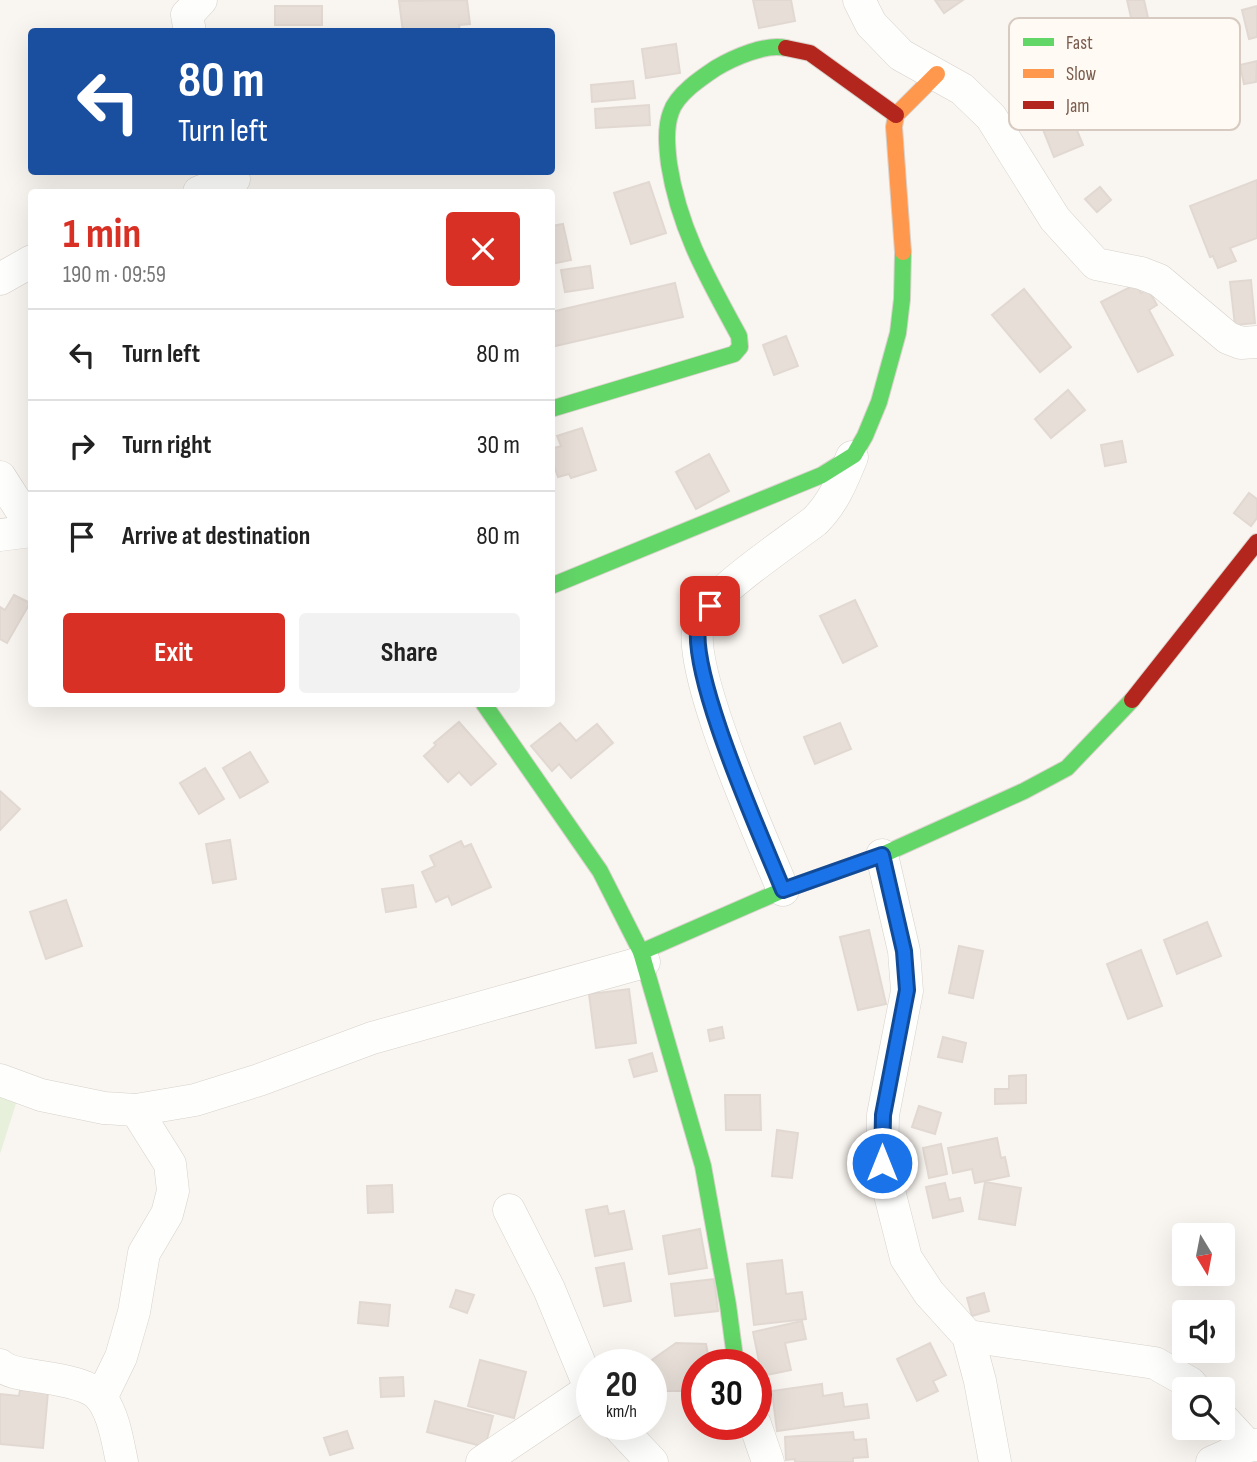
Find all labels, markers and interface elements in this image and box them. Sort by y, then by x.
legend [1009,18,1240,130]
text: Fast [1066,32,1093,55]
text: 80 m [178,52,265,111]
icon: left [63,56,154,147]
text: Slow [1066,63,1096,86]
text: Jam [1065,95,1089,118]
text: Turn left [178,112,268,151]
text: 1 min [63,209,141,260]
button: close [446,212,520,286]
text: 190 m · 09:59 [63,261,166,289]
icon: left [63,336,101,374]
text: Turn left [122,339,200,370]
text: 80 m [476,339,520,370]
icon: right [63,427,101,465]
text: Turn right [122,430,211,461]
text: 30 m [477,430,520,461]
icon: arrive [63,518,101,556]
text: Arrive at destination [122,521,310,552]
text: 80 m [476,521,520,552]
pin [680,576,740,636]
icon: arrive [691,587,729,625]
button: Exit [63,613,285,693]
button: Share [299,613,520,693]
position arrow [845,1126,919,1200]
north arrow [1172,1223,1236,1286]
map controls [1172,1223,1235,1440]
button: sound [1172,1300,1235,1363]
speed limit sign: 30 [681,1349,772,1440]
text: 20 [606,1364,638,1407]
button: search [1172,1377,1235,1440]
text: km/h [606,1401,637,1422]

